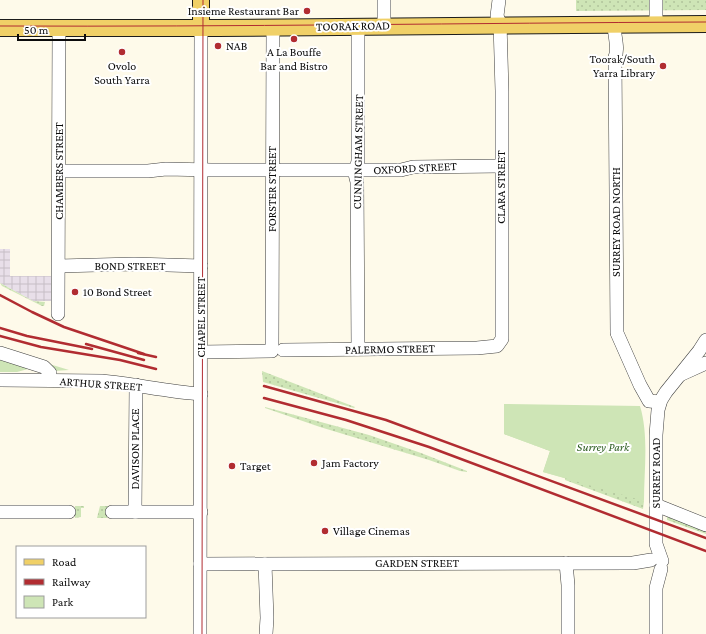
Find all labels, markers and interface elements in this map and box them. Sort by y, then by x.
place label: Insieme Restaurant Bar [188,4,300,18]
marker: Insieme Restaurant Bar [302,6,312,16]
scale bar [18,16,85,42]
street label: TOORAK ROAD [316,18,390,34]
text: 50 m [24,23,49,37]
marker: A La Bouffe Bar and Bistro [289,34,299,44]
place label: NAB [226,39,248,53]
marker: NAB [213,41,223,51]
place label: A La Bouffe Bar and Bistro [260,45,328,73]
marker: Ovolo South Yarra [117,47,127,57]
place label: Toorak/South Yarra Library [589,52,656,80]
place label: Ovolo South Yarra [94,59,150,87]
marker: Toorak/South Yarra Library [658,61,668,71]
street label: CUNNINGHAM STREET [350,94,366,210]
street label: CHAMBERS STREET [52,122,66,220]
street label: FORSTER STREET [265,145,279,232]
street label: CLARA STREET [494,150,508,224]
street label: OXFORD STREET [373,159,458,177]
street label: SURREY ROAD NORTH [609,167,623,277]
street label: BOND STREET [94,259,166,273]
street label: CHAPEL STREET [194,276,208,357]
place label: 10 Bond Street [83,285,153,299]
marker: 10 Bond Street [70,287,80,297]
street label: PALERMO STREET [345,341,436,357]
street label: ARTHUR STREET [59,374,143,394]
street label: DAVISON PLACE [128,408,142,490]
street label: SURREY ROAD [649,438,663,508]
park label: Surrey Park [577,440,630,454]
place label: Jam Factory [321,456,379,470]
marker: Jam Factory [309,458,319,468]
place label: Target [240,459,272,473]
marker: Target [227,461,237,471]
place label: Village Cinemas [333,524,410,538]
marker: Village Cinemas [320,526,330,536]
legend [16,546,146,618]
text: Road [52,555,77,569]
street label: GARDEN STREET [375,556,459,570]
text: Railway [52,575,91,589]
text: Park [52,595,74,609]

